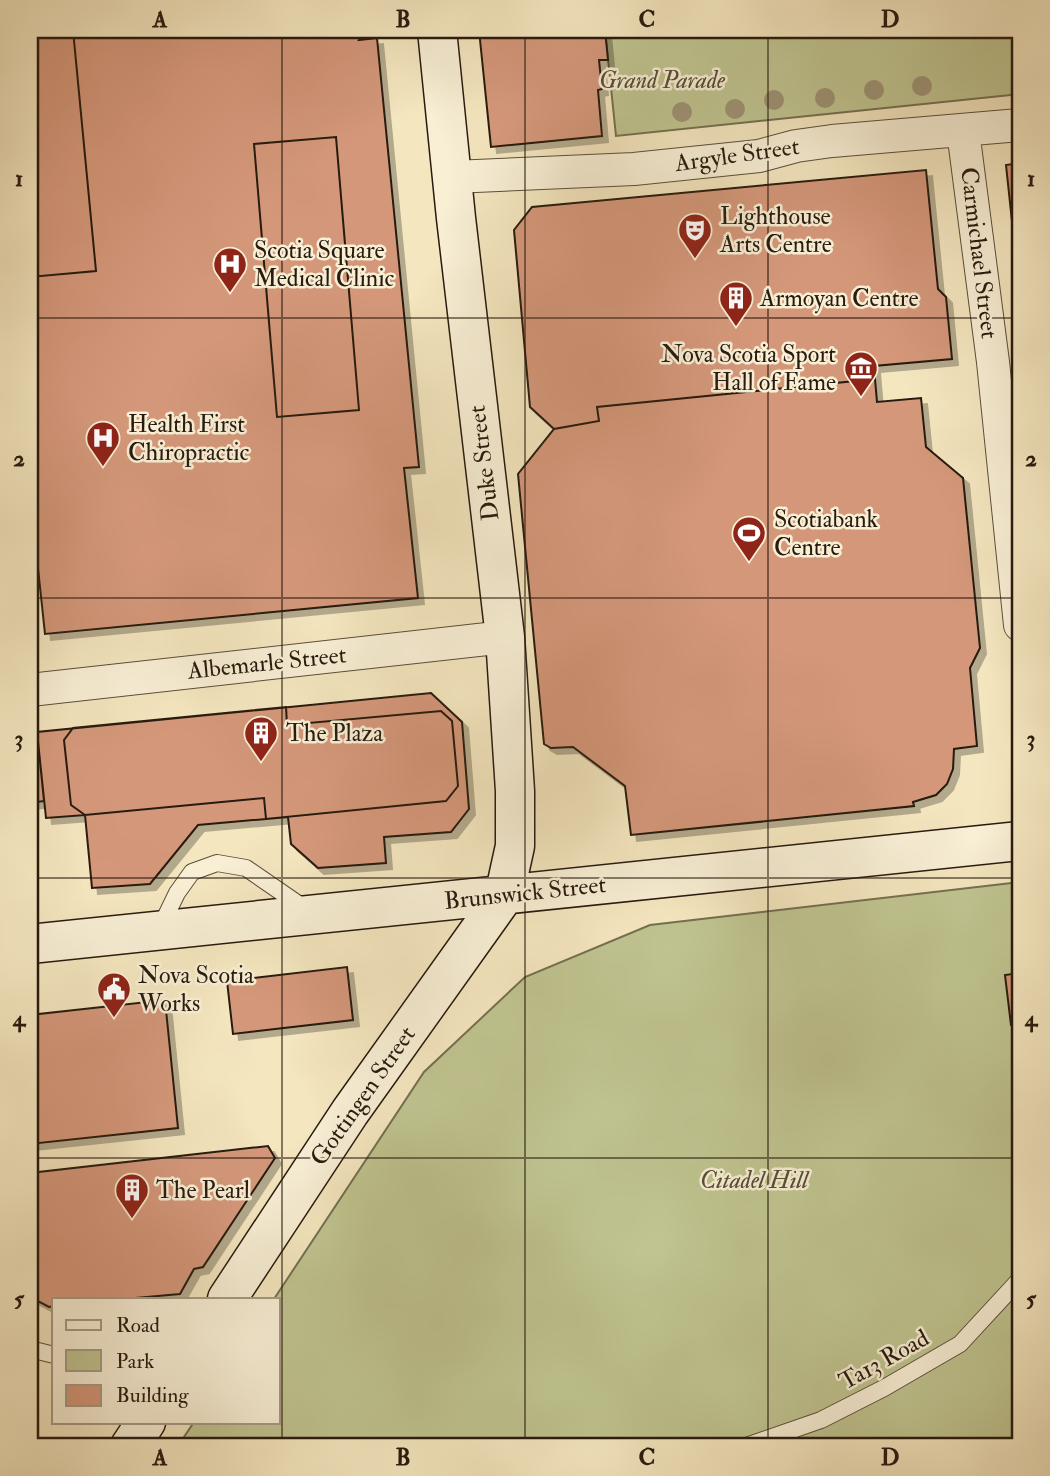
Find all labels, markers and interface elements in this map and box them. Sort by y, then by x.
text: A [152,5,168,34]
text: B [395,5,411,34]
text: C [639,5,655,34]
text: D [881,5,899,34]
park label: Grand Parade [599,65,726,96]
street label: Argyle Street [672,131,802,179]
text: 1 [15,164,23,193]
text: 1 [1027,164,1035,193]
street label: Carmichael Street [953,166,1005,341]
place label: Lighthouse Arts Centre [719,201,832,260]
theatre icon: Lighthouse Arts Centre [676,211,714,260]
place label: Scotia Square Medical Clinic [254,235,394,294]
hospital icon: Scotia Square Medical Clinic [211,245,249,294]
building icon: Armoyan Centre [717,279,755,328]
place label: Armoyan Centre [759,283,918,314]
place label: Nova Scotia Sport Hall of Fame [661,339,836,398]
museum icon: Nova Scotia Sport Hall of Fame [842,349,880,398]
street label: Duke Street [462,403,506,522]
place label: Health First Chiropractic [128,409,250,468]
hospital icon: Health First Chiropractic [84,419,122,468]
text: 2 [13,444,25,473]
text: 2 [1025,444,1037,473]
place label: Scotiabank Centre [774,504,879,563]
sports icon: Scotiabank Centre [730,514,768,563]
street label: Albemarle Street [185,639,348,687]
building icon: The Plaza [242,714,280,763]
place label: The Plaza [286,718,384,749]
text: 3 [15,724,23,753]
text: 3 [1027,724,1035,753]
street label: Brunswick Street [442,869,608,917]
place label: Nova Scotia Works [137,960,255,1019]
public building icon: Nova Scotia Works [95,970,133,1019]
text: 4 [12,1004,27,1033]
text: 4 [1024,1004,1039,1033]
street label: Gottingen Street [304,1020,423,1172]
park label: Citadel Hill [700,1165,810,1196]
building icon: The Pearl [113,1171,151,1220]
place label: The Pearl [156,1175,250,1206]
text: 5 [14,1284,25,1313]
text: 5 [1026,1284,1037,1313]
legend [52,1298,280,1424]
text: Road [116,1312,161,1339]
street label: Ta13 Road [834,1323,935,1397]
text: Park [116,1348,154,1375]
text: Building [116,1382,189,1409]
text: A [152,1443,168,1472]
text: B [395,1443,411,1472]
text: C [639,1443,655,1472]
text: D [881,1443,899,1472]

